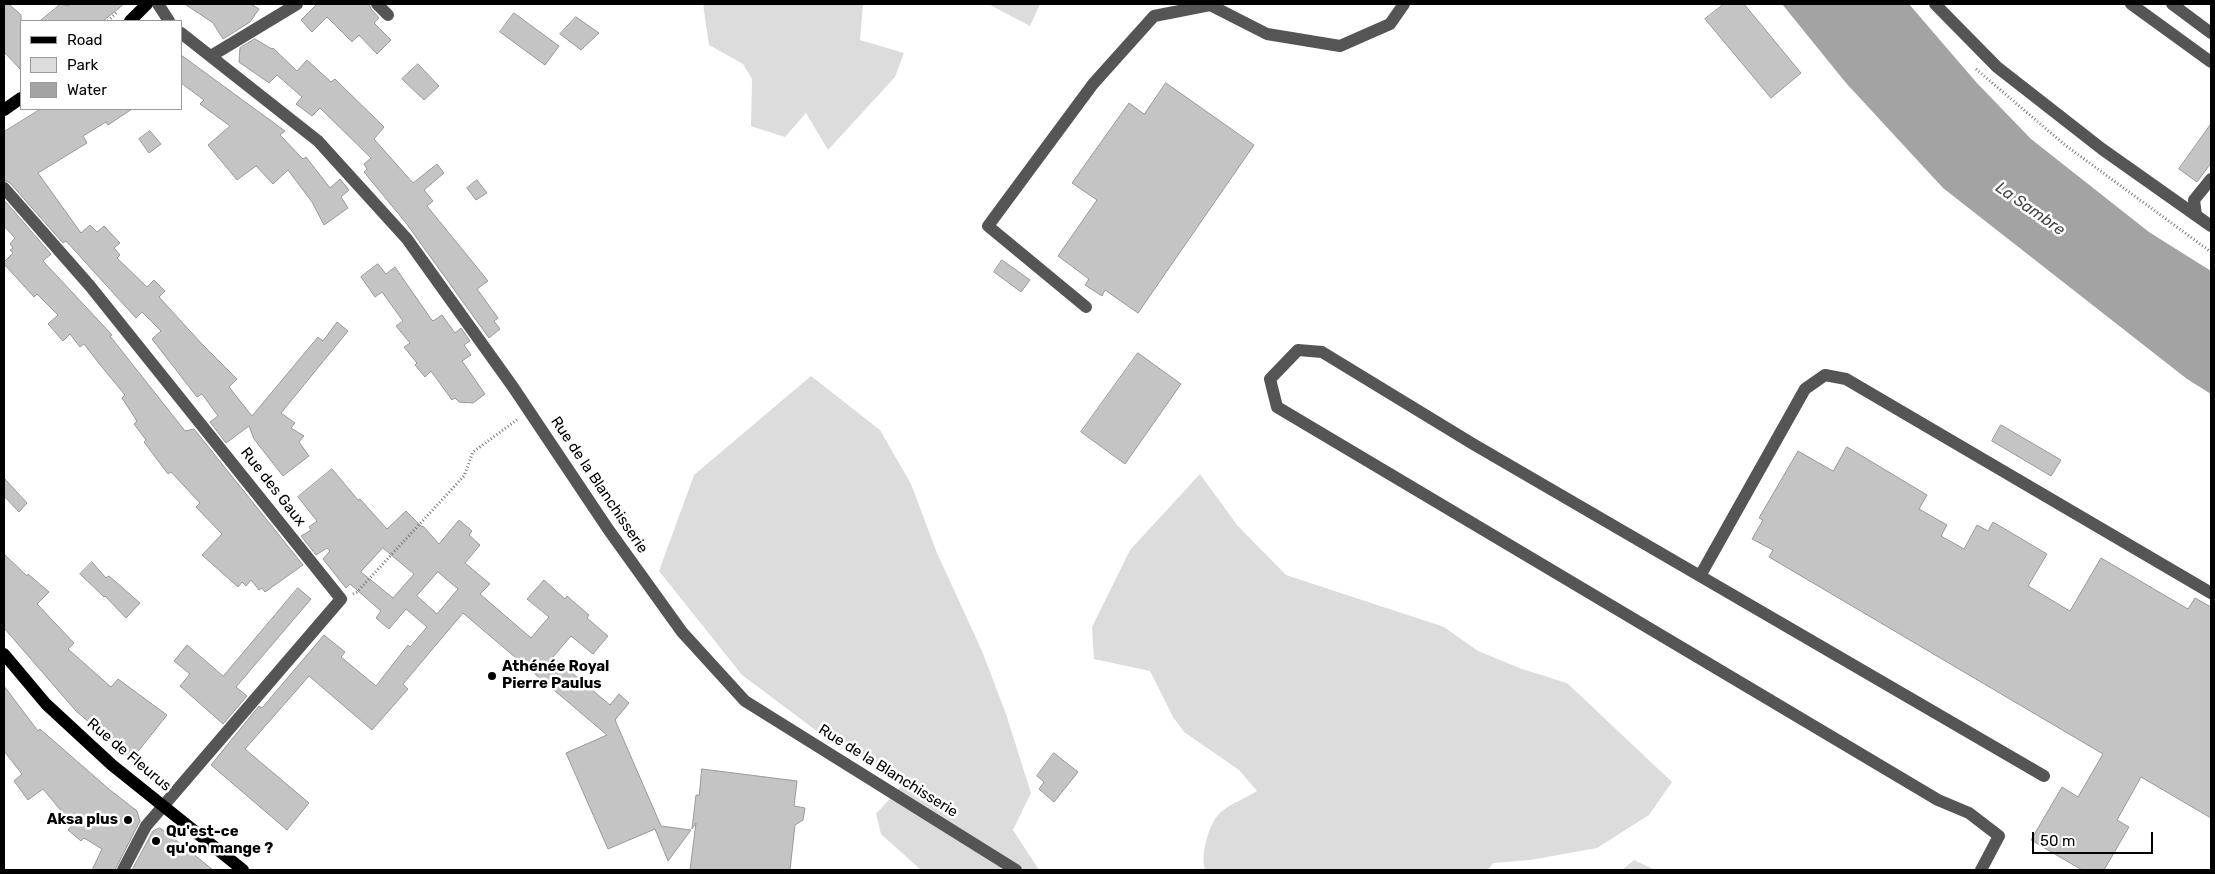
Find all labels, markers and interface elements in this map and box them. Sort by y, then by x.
legend [20,20,182,110]
text: Road [67,31,103,49]
text: Park [67,56,98,74]
text: Water [67,81,107,99]
water label: La Sambre [1992,178,2068,240]
street label: Rue de la Blanchisserie [547,413,651,557]
street label: Rue des Gaux [237,444,309,530]
place label: Athénée Royal Pierre Paulus [502,658,609,693]
marker: Athénée Royal Pierre Paulus [486,670,498,682]
street label: Rue de Fleurus [83,715,175,795]
street label: Rue de la Blanchisserie [815,721,961,821]
place label: Aksa plus [47,811,118,829]
marker: Aksa plus [122,814,134,826]
scale bar [2035,822,2156,854]
place label: Qu'est-ce qu'on mange ? [166,823,273,858]
text: 50 m [2040,832,2075,850]
marker: Qu'est-ce qu'on mange ? [150,835,162,847]

